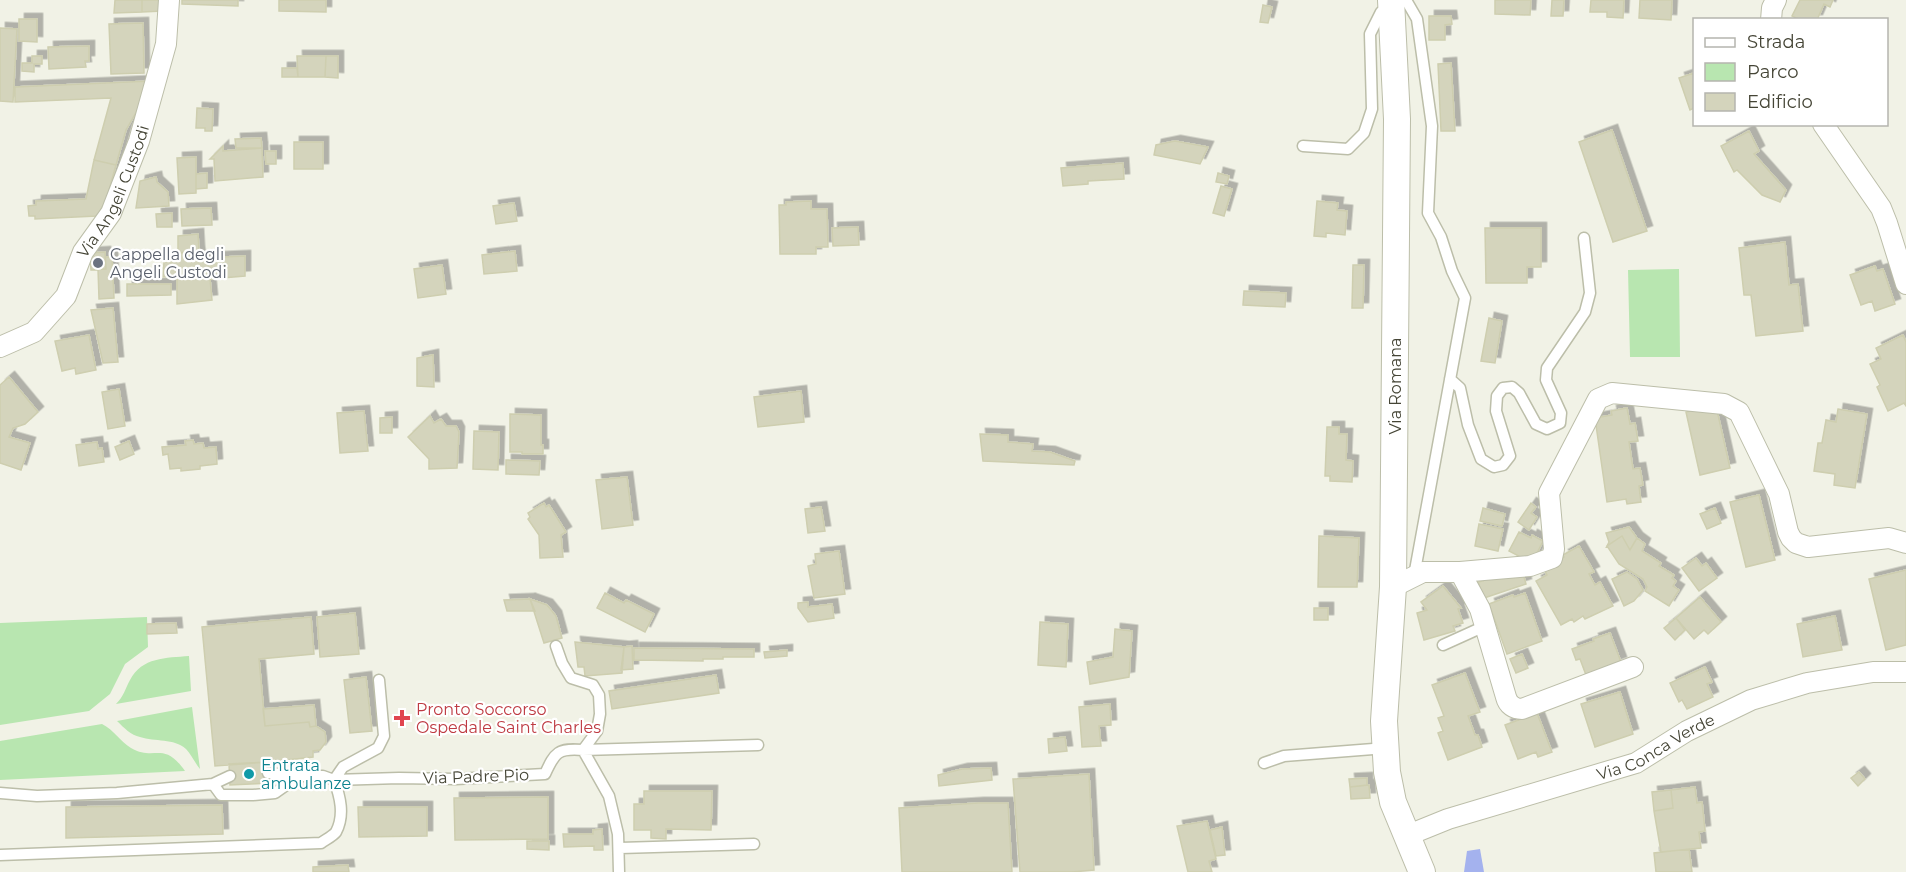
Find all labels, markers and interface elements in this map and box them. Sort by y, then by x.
legend [1693,18,1888,126]
text: Strada [1747,31,1805,53]
text: Parco [1747,61,1799,83]
text: Edificio [1747,91,1813,113]
street label: Via Angeli Custodi [73,123,153,261]
place label: Cappella degli Angeli Custodi [110,245,227,282]
marker: Cappella degli Angeli Custodi [91,256,105,270]
street label: Via Romana [1386,337,1405,435]
place label: Pronto Soccorso Ospedale Saint Charles [416,700,601,737]
marker: Pronto Soccorso Ospedale Saint Charles [393,709,411,727]
street label: Via Conca Verde [1595,710,1718,784]
place label: Entrata ambulanze [261,756,351,793]
street label: Via Padre Pio [423,765,529,788]
marker: Entrata ambulanze [242,767,256,781]

